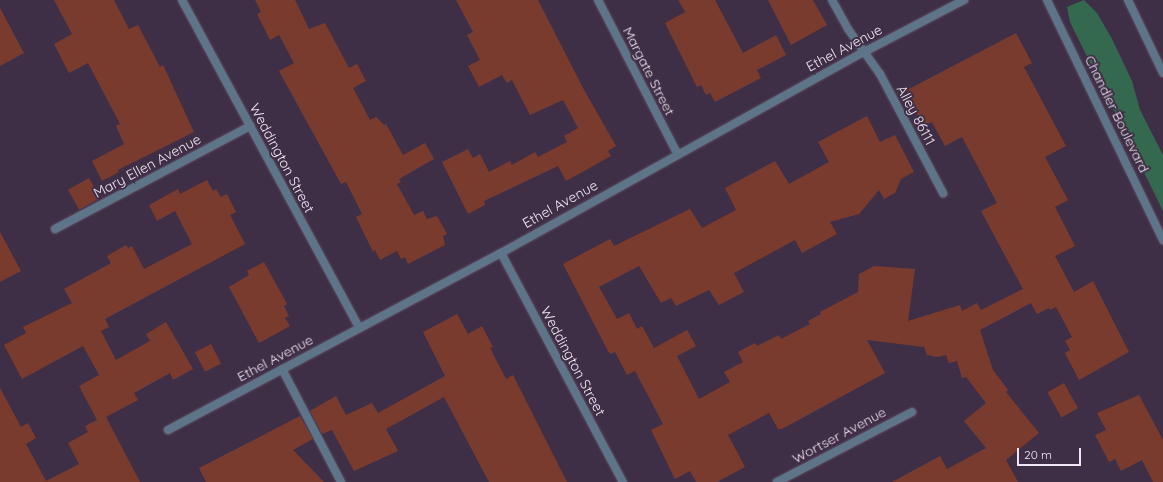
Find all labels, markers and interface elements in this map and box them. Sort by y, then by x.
street label: Ethel Avenue [803,21,885,75]
street label: Margate Street [619,24,679,118]
street label: Chandler Boulevard [1081,53,1153,175]
street label: Alley 86111 [893,82,939,148]
street label: Weddington Street [246,100,318,216]
street label: Mary Ellen Avenue [90,131,204,201]
street label: Ethel Avenue [519,176,601,232]
street label: Weddington Street [537,303,609,419]
street label: Ethel Avenue [234,331,316,385]
street label: Wortser Avenue [789,403,889,467]
scale bar [1019,440,1083,466]
text: 20 m [1024,447,1052,462]

